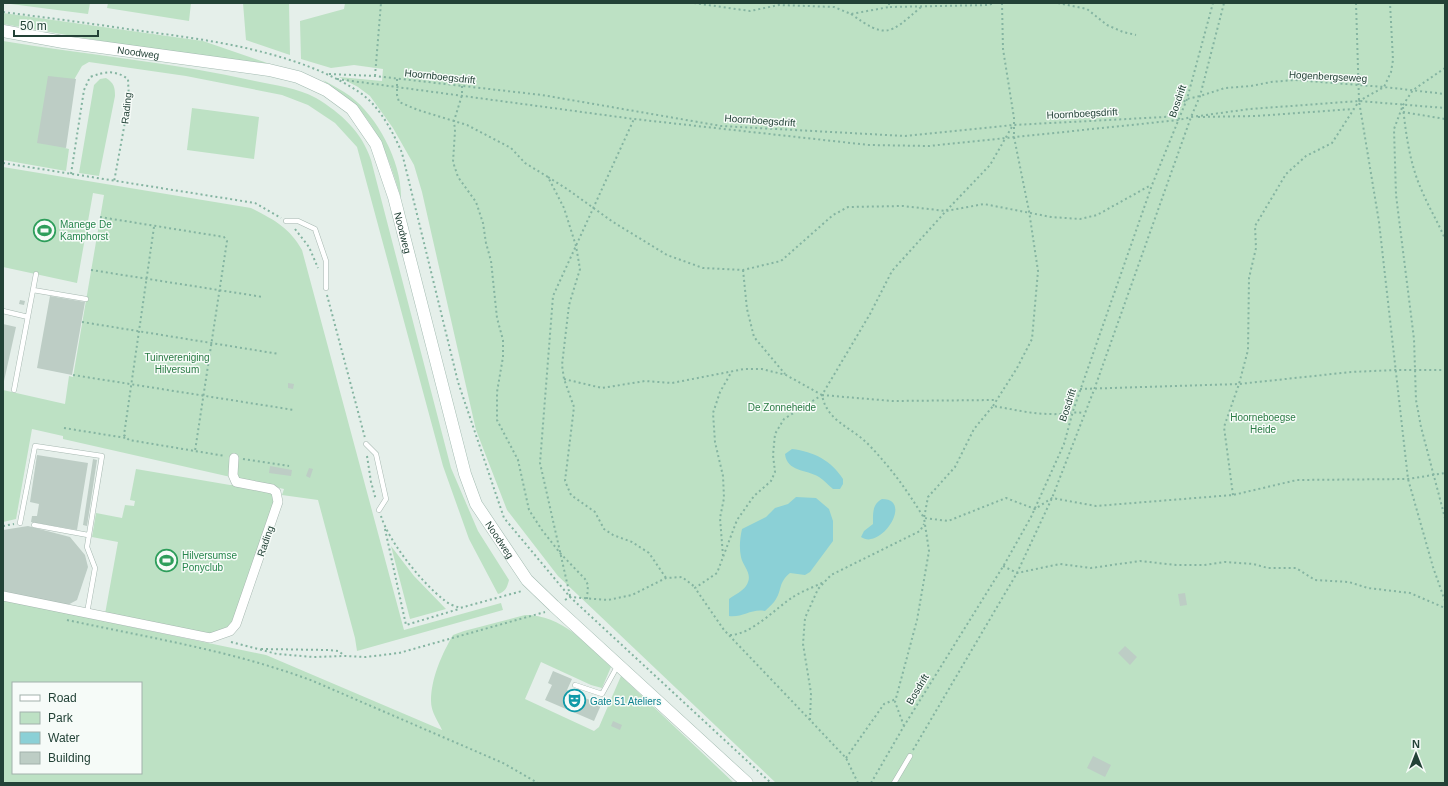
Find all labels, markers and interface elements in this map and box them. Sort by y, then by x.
scale bar [14,12,98,38]
text: 50 m [20,19,47,33]
street label: Noodweg [117,44,160,61]
street label: Hoornboegsdrift [404,67,476,86]
street label: Hogenbergseweg [1289,69,1367,84]
street label: Bosdrift [1167,83,1188,119]
street label: Rading [119,92,134,124]
street label: Hoornboegsdrift [1046,106,1118,121]
street label: Hoornboegsdrift [724,113,796,128]
street label: Noodweg [392,211,413,255]
sports icon: Manege De Kamphorst [32,217,58,243]
place label: Manege De Kamphorst [60,219,112,242]
park label: Tuinvereniging Hilversum [144,352,210,375]
street label: Bosdrift [1057,387,1078,423]
park label: De Zonneheide [748,402,817,413]
park label: Hoorneboegse Heide [1230,412,1296,435]
street label: Noodweg [483,519,516,561]
street label: Rading [255,524,276,558]
sports icon: Hilversumse Ponyclub [154,548,180,574]
place label: Hilversumse Ponyclub [182,550,237,573]
street label: Bosdrift [904,672,931,707]
legend [12,682,142,774]
theatre icon: Gate 51 Ateliers [561,688,587,714]
text: Road [48,691,77,705]
place label: Gate 51 Ateliers [590,696,661,707]
text: Park [48,711,74,725]
text: Water [48,731,80,745]
north arrow [1396,734,1436,774]
text: N [1412,738,1420,750]
text: Building [48,751,91,765]

